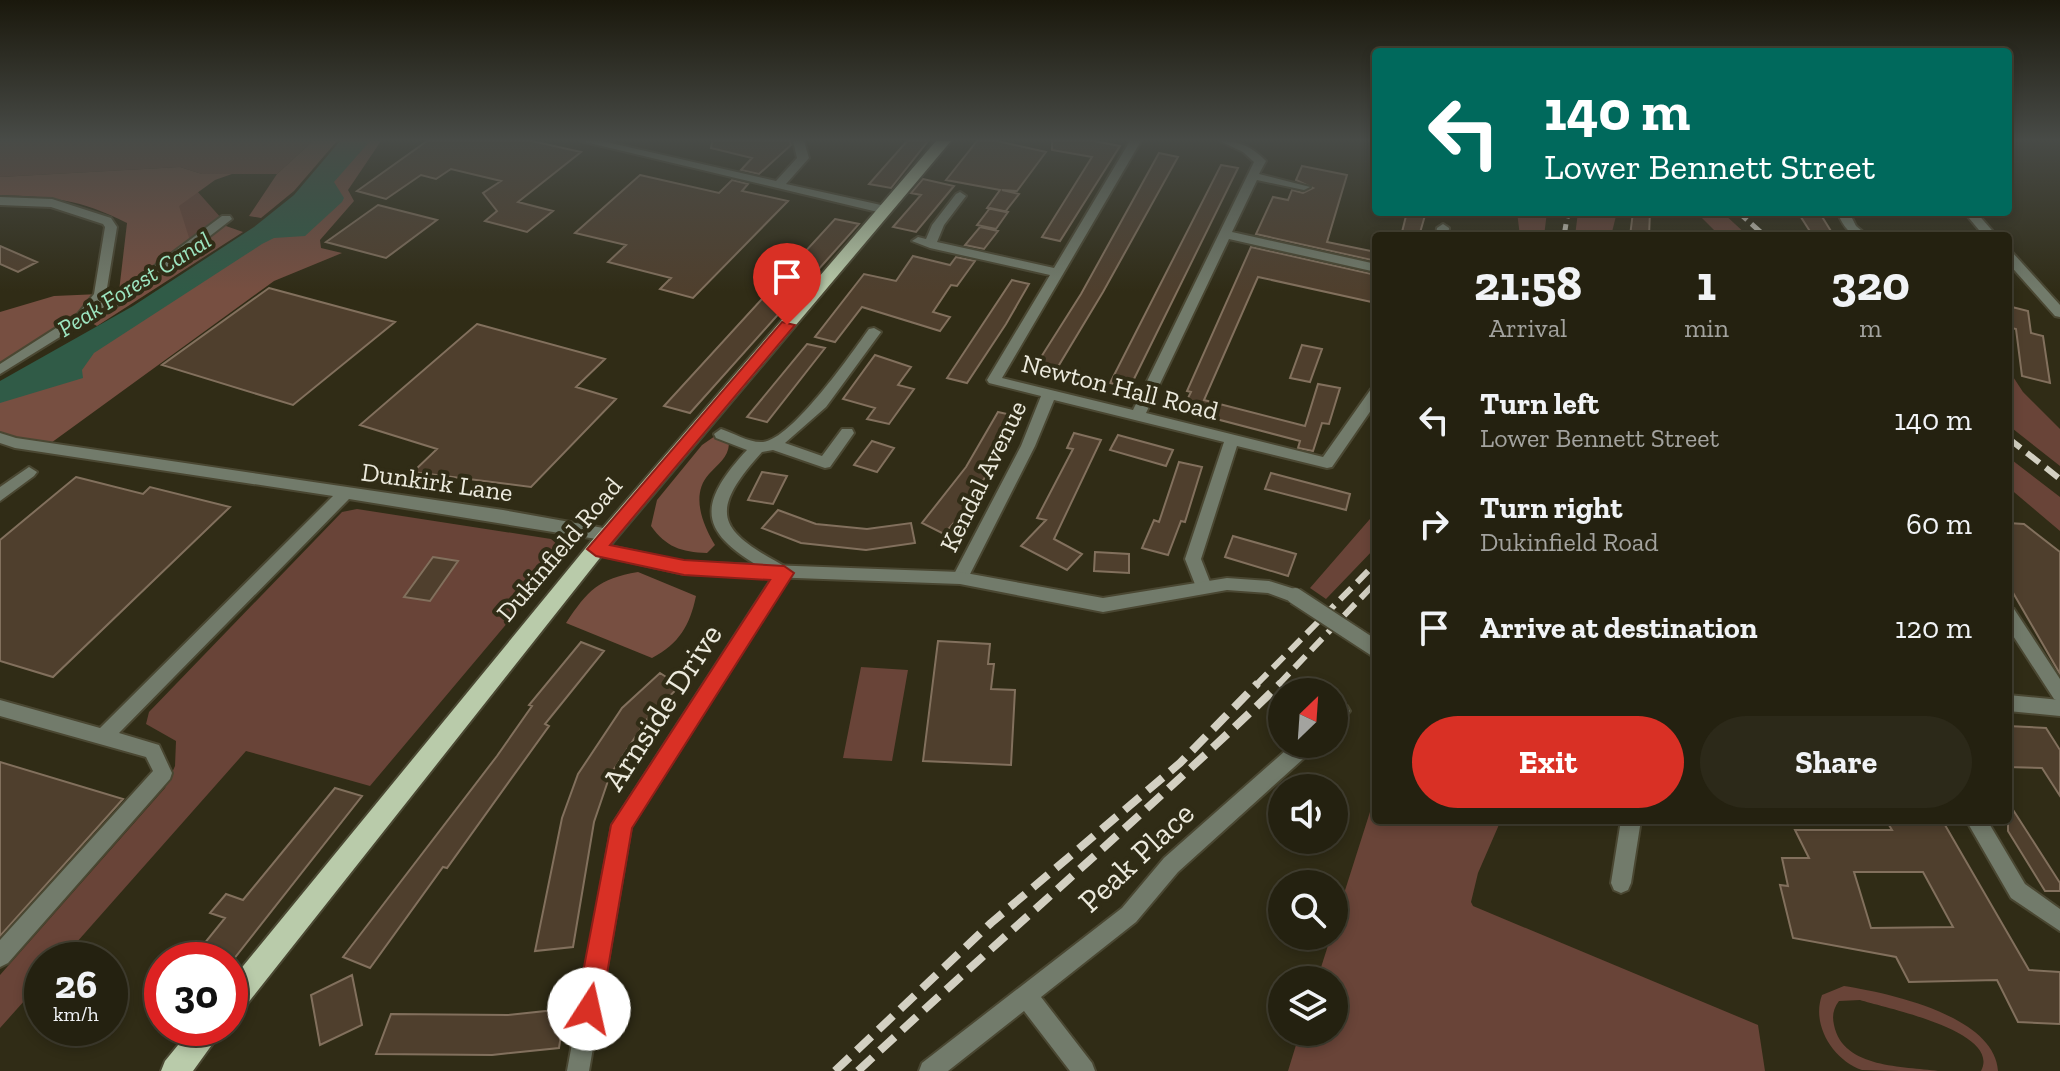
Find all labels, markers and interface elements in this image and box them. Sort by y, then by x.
text: 140 m [1544,77,1690,144]
icon: left [1412,80,1516,184]
text: Lower Bennett Street [1544,145,1875,188]
water label: Peak Forest Canal [52,225,216,343]
pin [753,243,821,325]
icon: arrive [765,255,809,299]
text: 21:58 [1474,255,1582,312]
text: 1 [1697,255,1716,312]
text: 320 [1831,255,1910,312]
text: Arrival [1489,312,1567,344]
text: min [1684,312,1729,344]
text: m [1859,312,1882,344]
street label: Newton Hall Road [1018,347,1222,427]
text: Turn left [1480,386,1599,422]
street label: Kendal Avenue [933,395,1033,557]
icon: left [1412,398,1456,442]
text: 140 m [1894,402,1972,438]
text: Lower Bennett Street [1480,422,1719,454]
street label: Dunkirk Lane [359,456,515,508]
street label: Dukinfield Road [489,470,629,628]
text: Turn right [1480,490,1622,526]
icon: right [1412,502,1456,546]
text: 60 m [1906,506,1972,542]
text: Dukinfield Road [1480,526,1659,558]
icon: arrive [1412,606,1456,650]
text: Arrive at destination [1480,610,1757,646]
text: 120 m [1895,610,1972,646]
street label: Arnside Drive [594,617,730,797]
north arrow [1268,678,1348,758]
map controls [1268,678,1348,1046]
button: Exit [1412,716,1684,808]
button: Share [1700,716,1972,808]
button: sound [1268,774,1348,854]
street label: Peak Place [1070,794,1202,920]
button: search [1268,870,1348,950]
speed limit sign: 30 [144,942,248,1046]
text: 26 [55,960,97,1008]
button: layers [1268,966,1348,1046]
position arrow [547,967,631,1051]
text: km/h [53,1002,99,1026]

